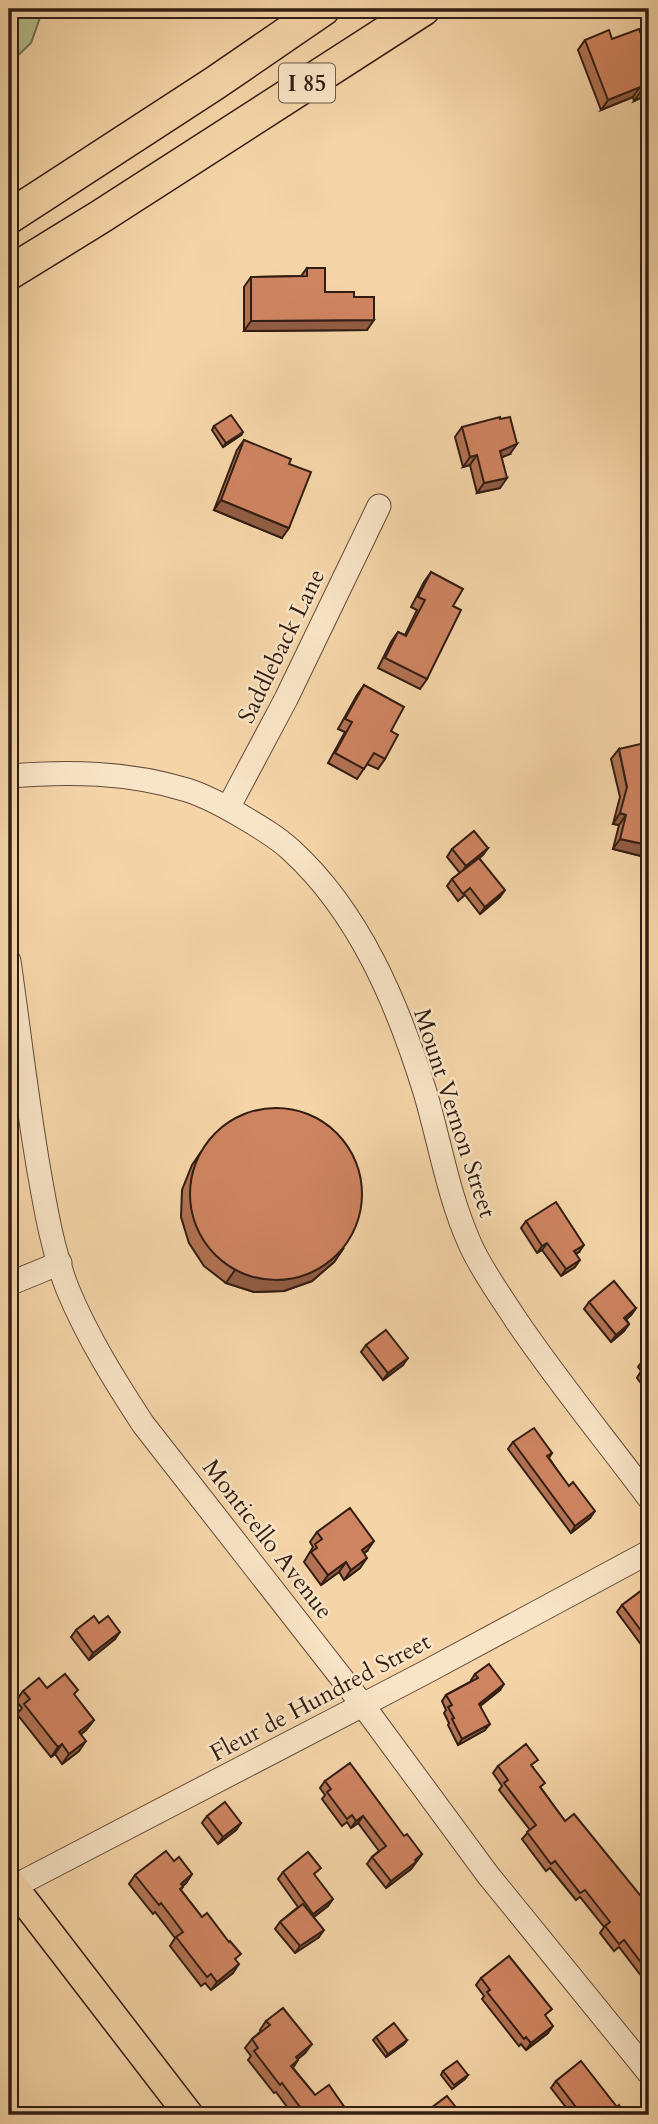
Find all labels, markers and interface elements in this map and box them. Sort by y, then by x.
road number: I 85 [279,64,335,102]
street label: Saddleback Lane [230,564,333,729]
street label: Mount Vernon Street [405,1004,504,1222]
street label: Monticello Avenue [195,1452,341,1626]
street label: Fleur de Hundred Street [204,1625,437,1770]

